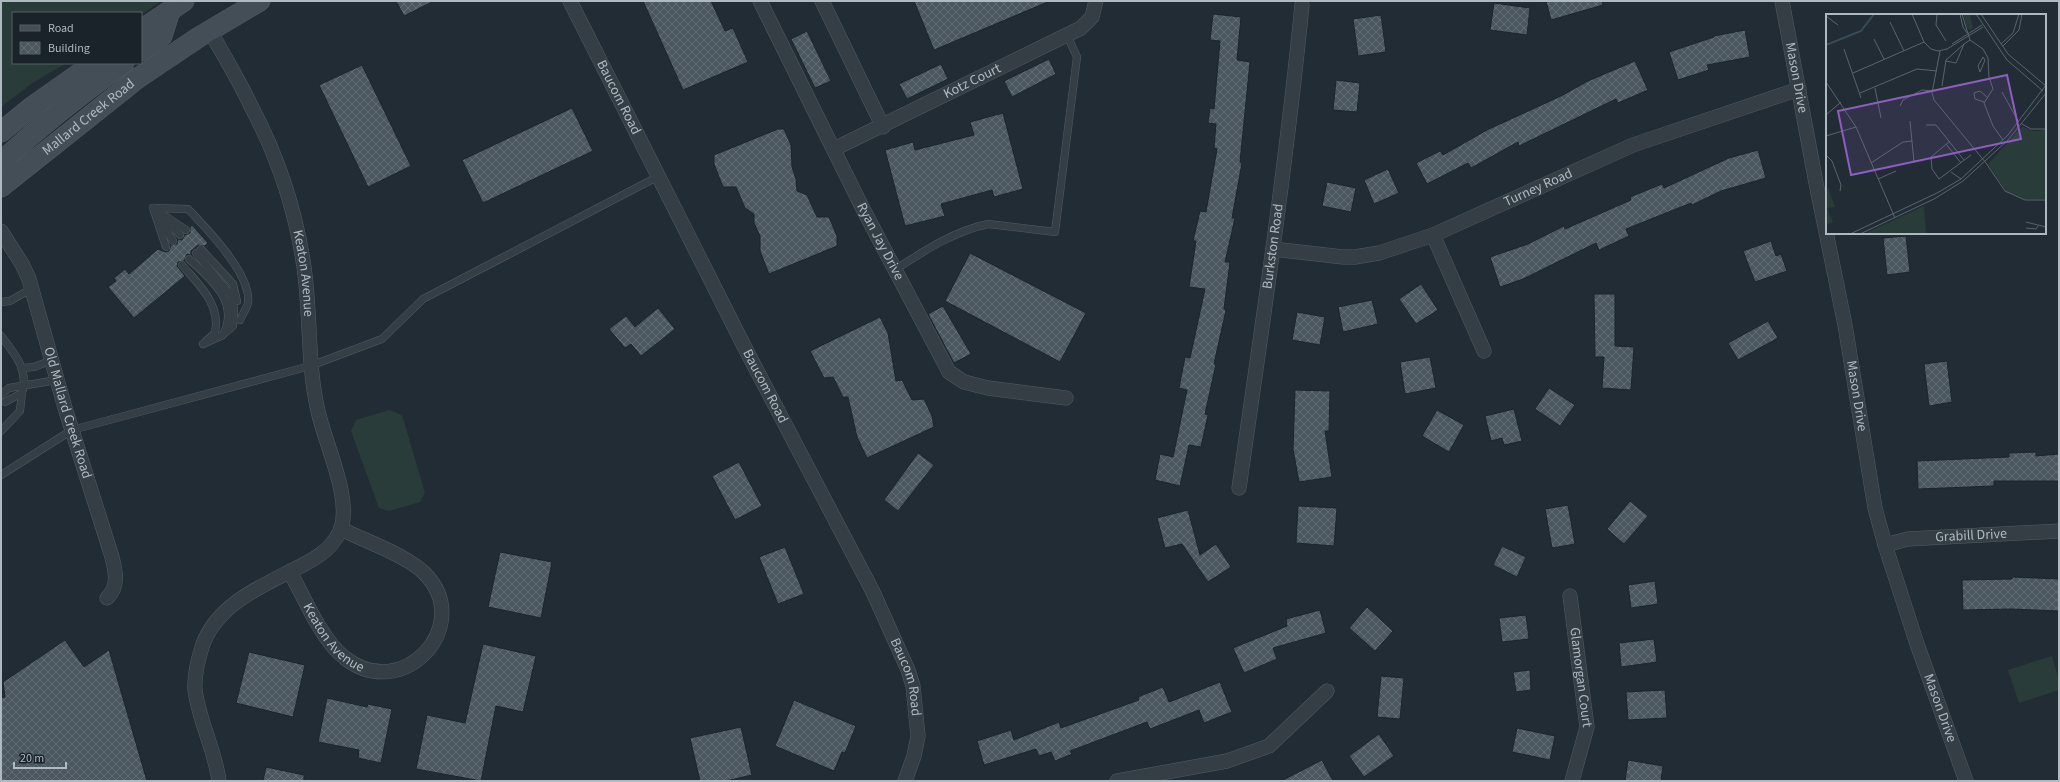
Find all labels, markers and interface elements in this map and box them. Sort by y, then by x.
legend [12,12,142,64]
inset map [1826,14,2046,234]
text: Road [48,20,74,37]
text: Building [48,40,90,57]
street label: Mason Drive [1780,41,1813,115]
street label: Baucom Road [591,57,646,138]
street label: Kotz Court [940,59,1005,104]
street label: Mallard Creek Road [38,74,139,160]
street label: Turney Road [1501,163,1576,212]
street label: Ryan Jay Drive [851,199,909,284]
street label: Burkston Road [1257,203,1289,290]
street label: Keaton Avenue [287,228,318,317]
street label: Old Mallard Creek Road [38,345,97,481]
street label: Baucom Road [737,346,793,427]
street label: Mason Drive [1841,359,1872,433]
street label: Grabill Drive [1935,524,2008,548]
street label: Keaton Avenue [298,599,367,678]
street label: Glamorgan Court [1564,626,1597,729]
street label: Baucom Road [885,635,926,717]
street label: Mason Drive [1918,671,1961,745]
scale bar [14,744,66,770]
text: 20 m [20,750,44,767]

